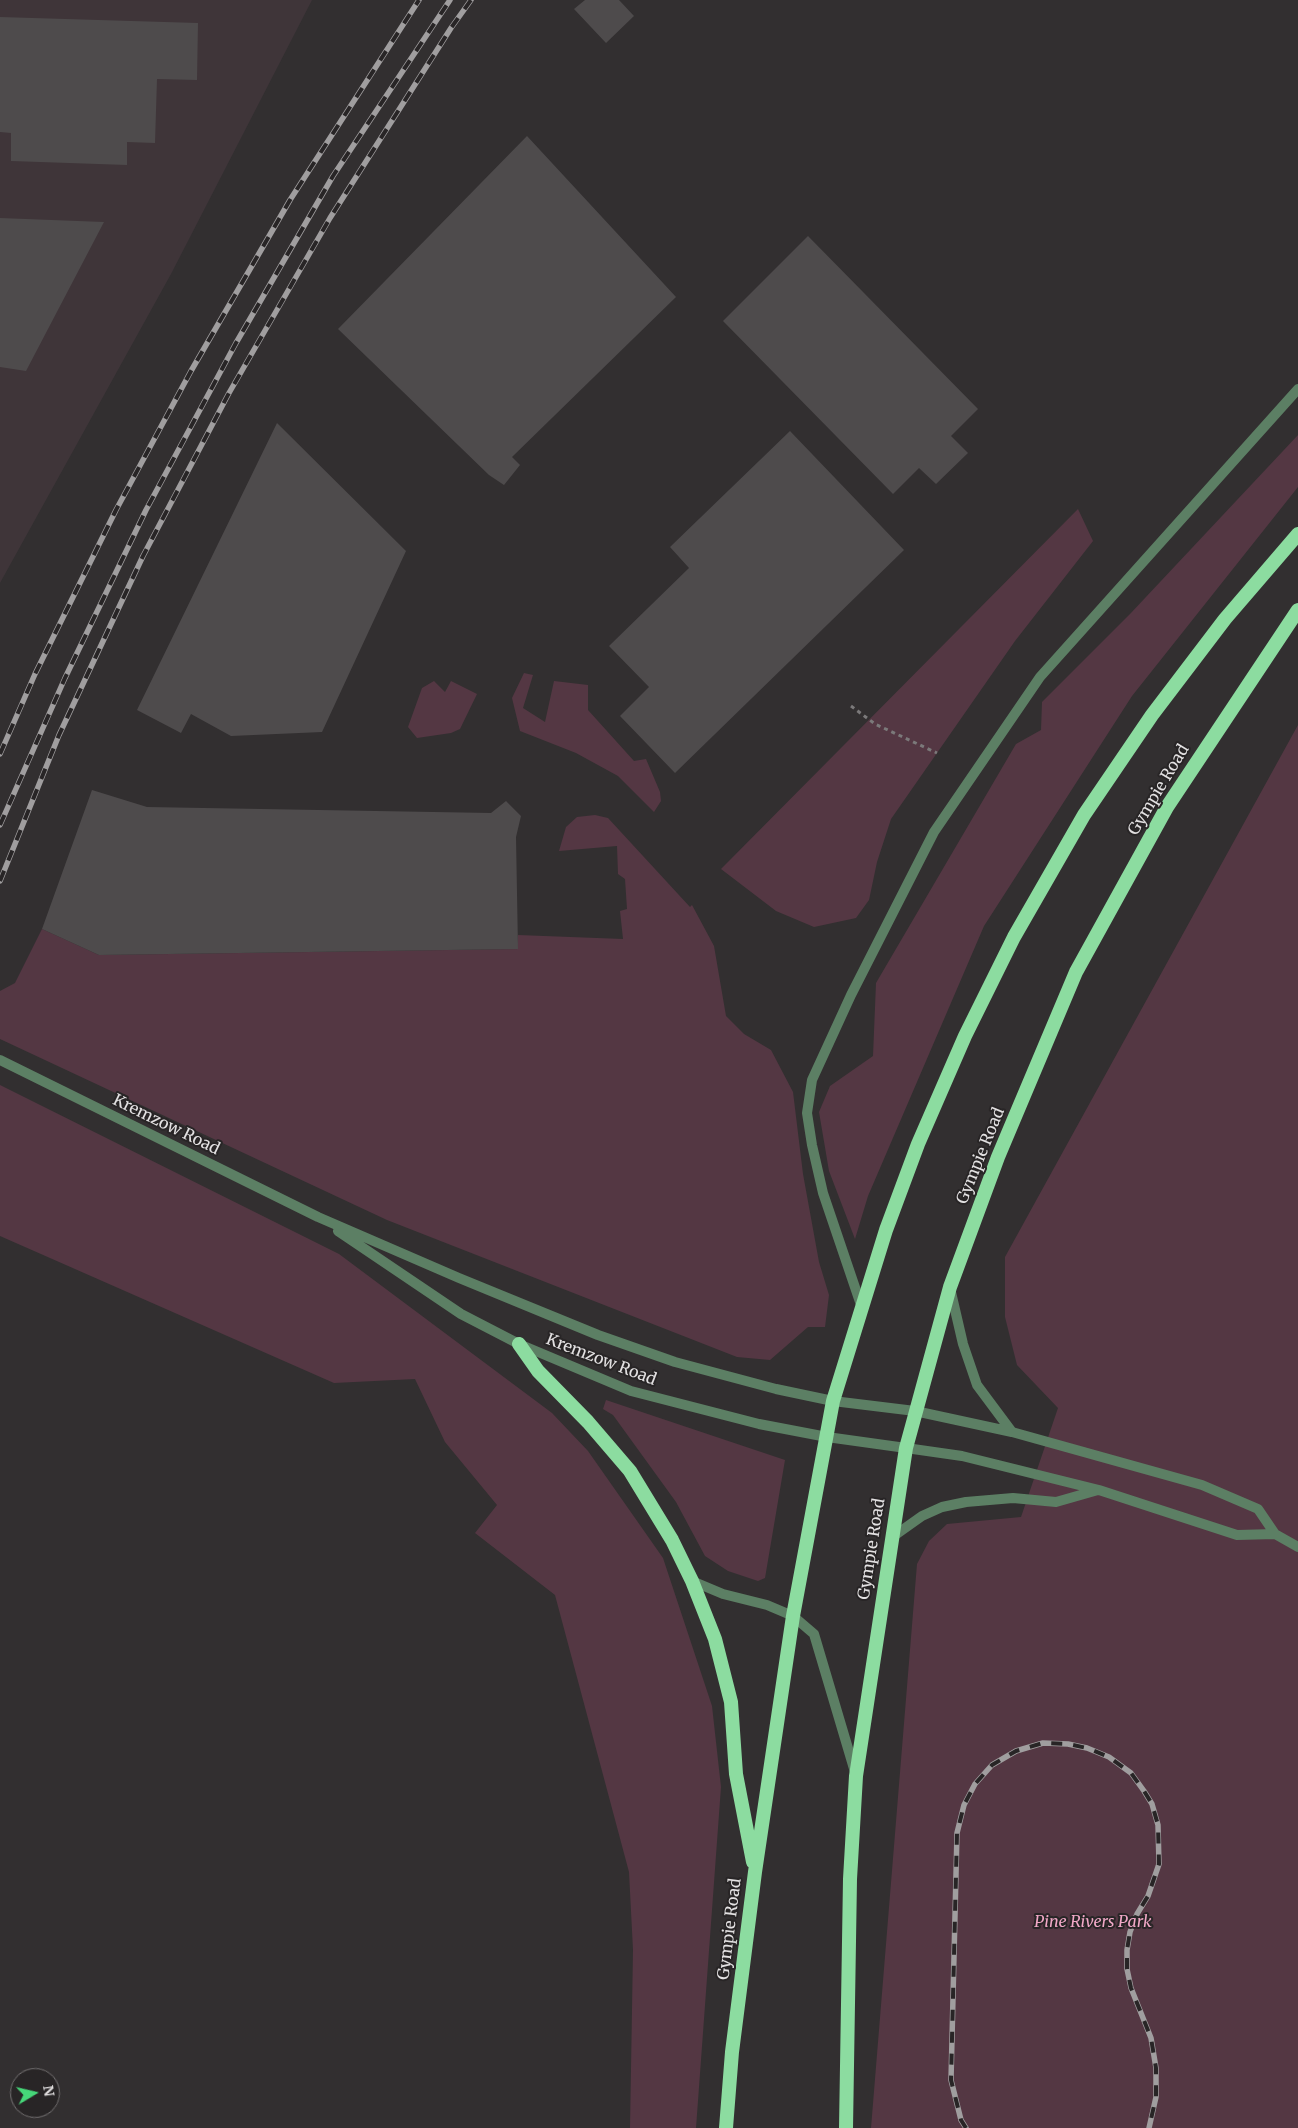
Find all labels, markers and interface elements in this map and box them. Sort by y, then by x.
street label: Gympie Road [1124,741,1194,839]
street label: Kremzow Road [109,1091,223,1159]
street label: Gympie Road [953,1105,1009,1207]
street label: Kremzow Road [543,1330,659,1390]
street label: Gympie Road [855,1497,889,1601]
street label: Gympie Road [714,1877,746,1981]
park label: Pine Rivers Park [1034,1912,1152,1932]
north arrow [10,2068,60,2118]
text: N [39,2084,59,2098]

